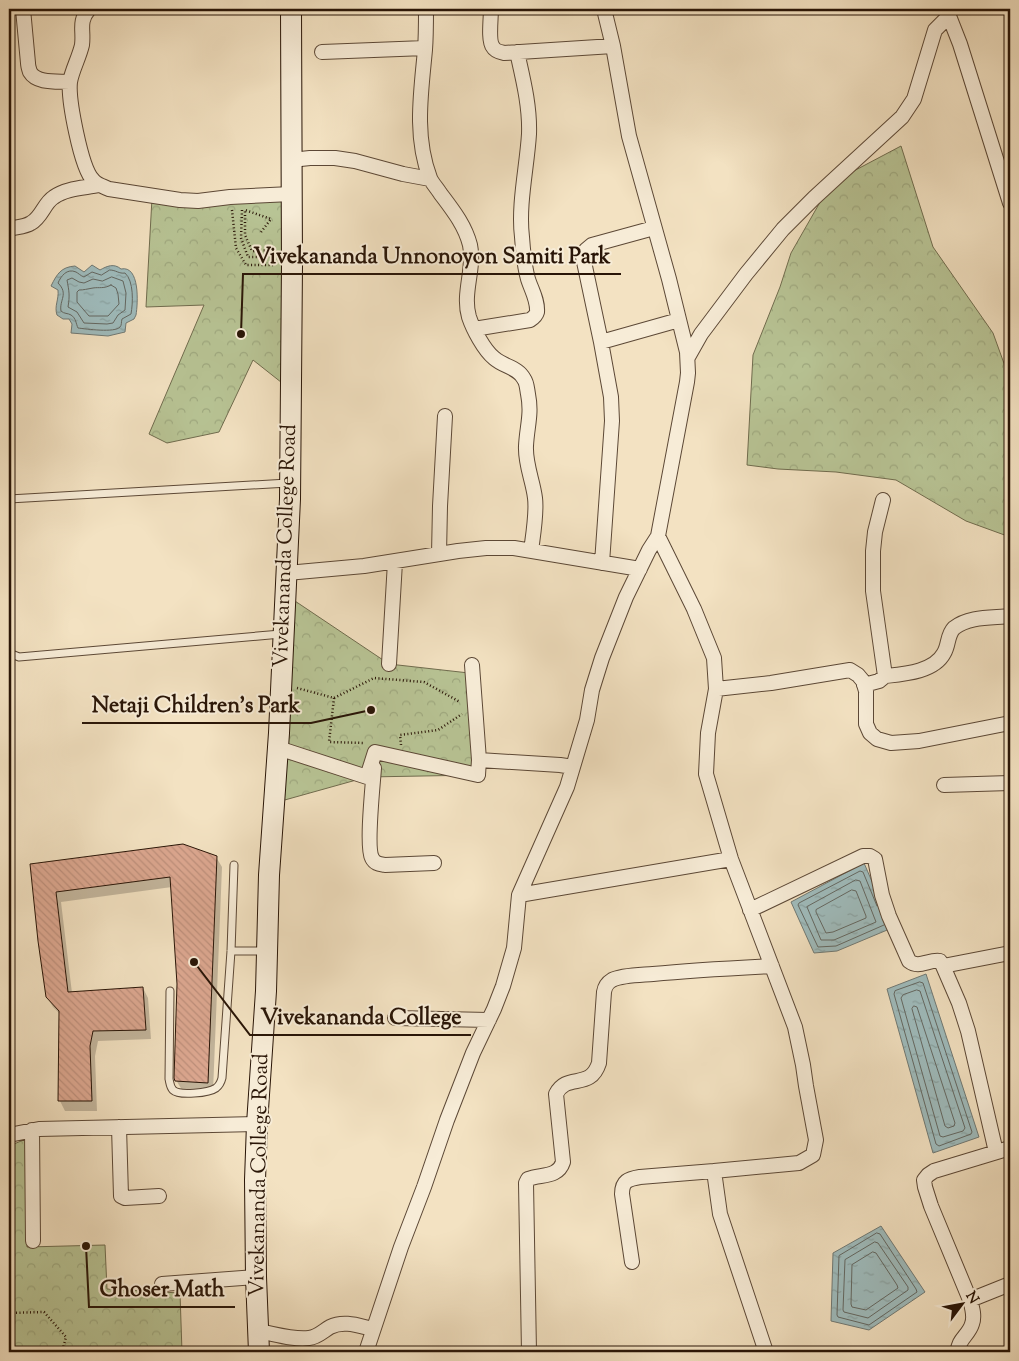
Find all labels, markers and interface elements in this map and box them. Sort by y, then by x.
callout: Vivekananda Unnonoyon Samiti Park [243,237,621,274]
text: Vivekananda Unnonoyon Samiti Park [253,242,611,274]
street label: Vivekananda College Road [267,424,305,668]
callout: Netaji Children's Park [82,686,311,723]
text: Netaji Children's Park [92,691,300,723]
callout: Vivekananda College [250,998,471,1035]
text: Vivekananda College [260,1003,462,1035]
street label: Vivekananda College Road [243,1053,277,1297]
callout: Ghoser Math [89,1270,235,1307]
text: Ghoser Math [99,1275,225,1307]
north arrow [936,1278,986,1328]
text: N [960,1288,983,1308]

